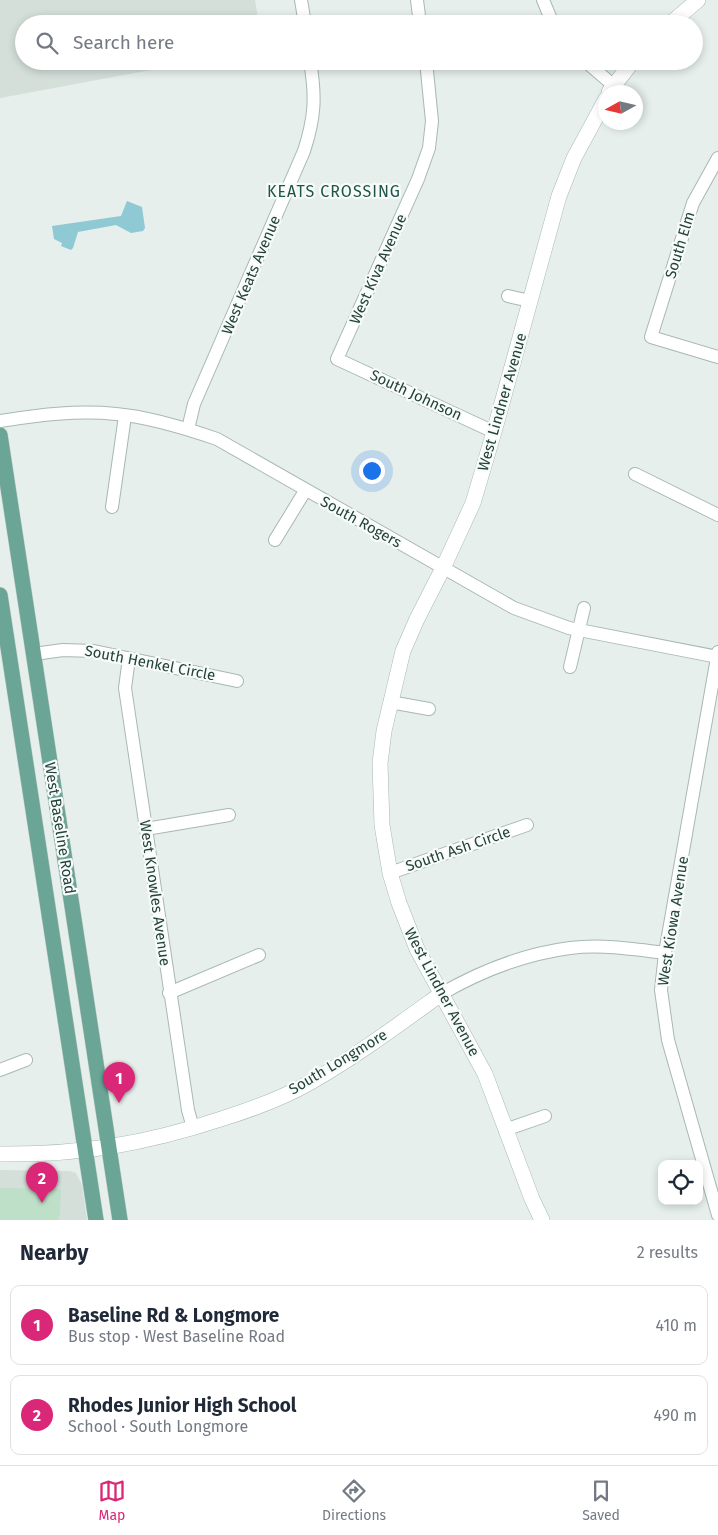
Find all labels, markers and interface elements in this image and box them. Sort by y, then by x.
search box [15,15,703,70]
icon: search [33,29,61,57]
text: Search here [73,31,174,54]
north arrow [598,85,643,130]
district label: KEATS CROSSING [267,182,401,201]
street label: South Elm [661,209,699,281]
street label: West Kiva Avenue [346,211,410,327]
street label: West Keats Avenue [218,213,284,337]
street label: West Lindner Avenue [474,331,530,473]
street label: South Johnson [367,366,465,424]
your location [359,458,385,484]
street label: South Rogers [317,492,405,552]
street label: South Henkel Circle [83,642,217,684]
street label: West Baseline Road [41,761,79,895]
street label: West Knowles Avenue [136,819,174,967]
street label: South Ash Circle [403,823,513,875]
street label: West Kiowa Avenue [654,855,692,987]
street label: West Lindner Avenue [401,925,483,1059]
street label: South Longmore [286,1026,390,1098]
pin: 1 [103,1062,135,1103]
map controls [658,1160,703,1205]
button: locate [658,1160,703,1205]
pin: 2 [26,1162,58,1203]
text: Nearby [20,1240,88,1266]
text: 2 results [637,1243,698,1262]
text: Baseline Rd & Longmore [68,1304,279,1327]
text: 1 [33,1316,41,1335]
text: 410 m [656,1316,697,1335]
text: Bus stop · West Baseline Road [68,1327,285,1346]
text: Rhodes Junior High School [68,1394,297,1417]
text: 2 [33,1406,41,1425]
text: 490 m [654,1406,697,1425]
text: School · South Longmore [68,1417,248,1436]
tab: Map [98,1477,126,1524]
tab: Directions [322,1477,386,1524]
tab: Saved [582,1477,620,1524]

